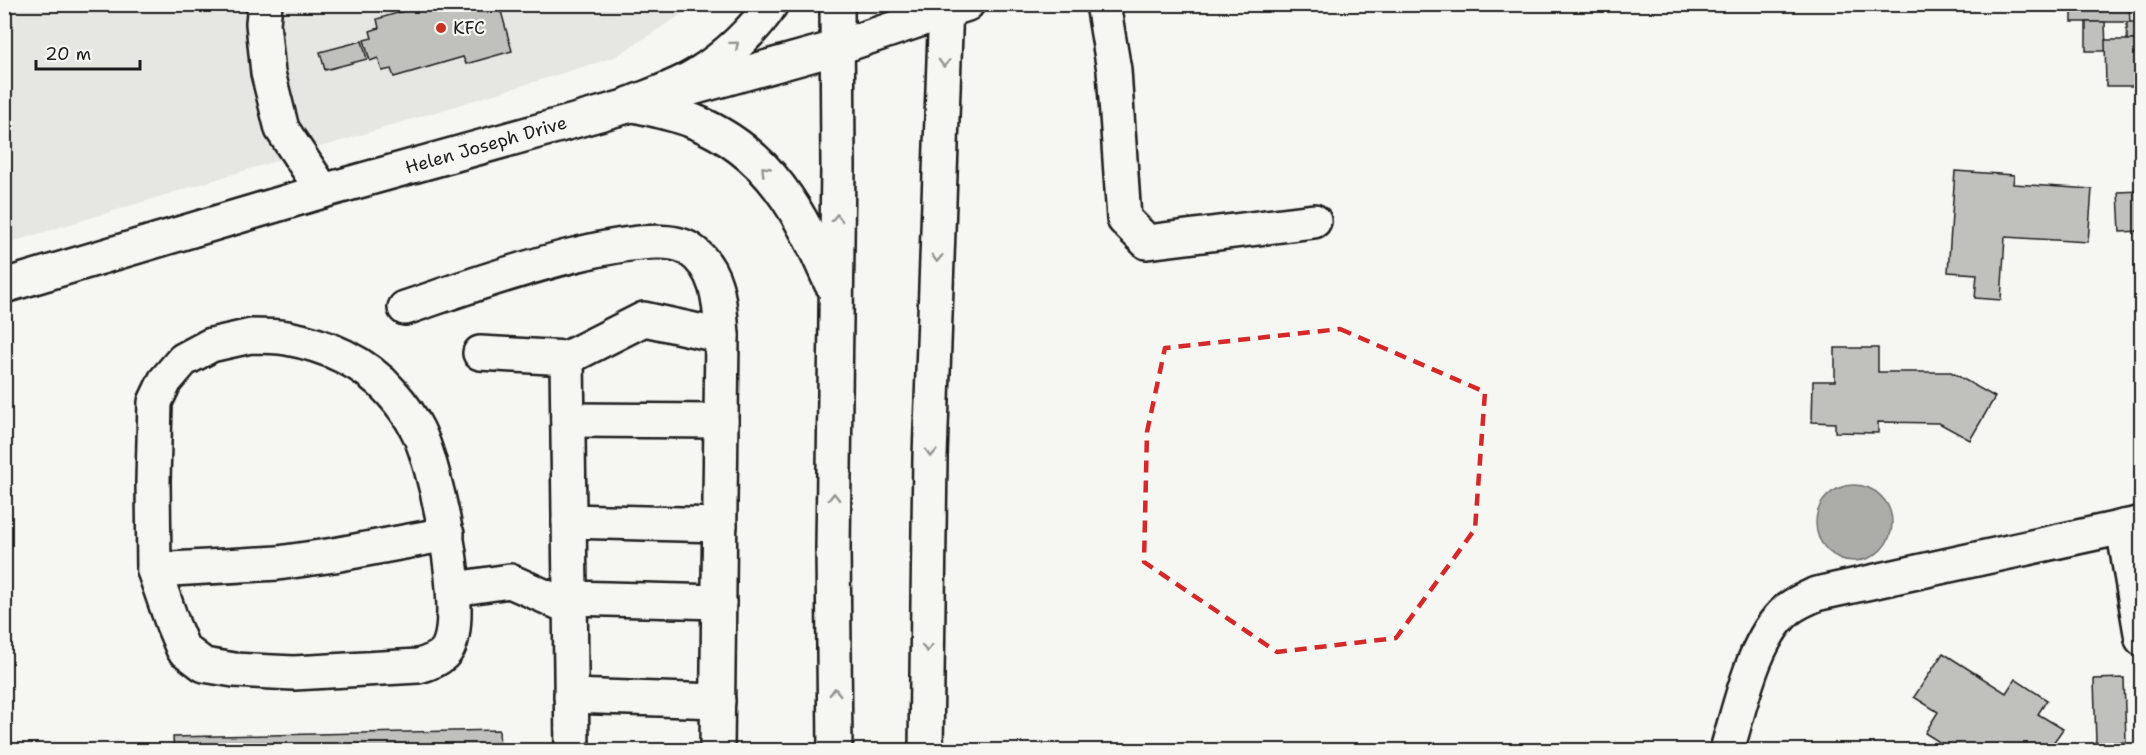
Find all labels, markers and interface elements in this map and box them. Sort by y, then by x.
place label: KFC [453,16,485,40]
marker: KFC [434,21,448,35]
scale bar [36,33,140,71]
one-way arrow [728,41,739,52]
text: 20 m [45,42,91,66]
one-way arrow [937,58,950,67]
street label: Helen Joseph Drive [402,110,570,180]
one-way arrow [762,167,773,178]
one-way arrow [830,214,843,223]
one-way arrow [931,253,944,262]
one-way arrow [924,448,937,457]
one-way arrow [827,493,840,502]
one-way arrow [921,643,933,652]
one-way arrow [829,688,841,697]

